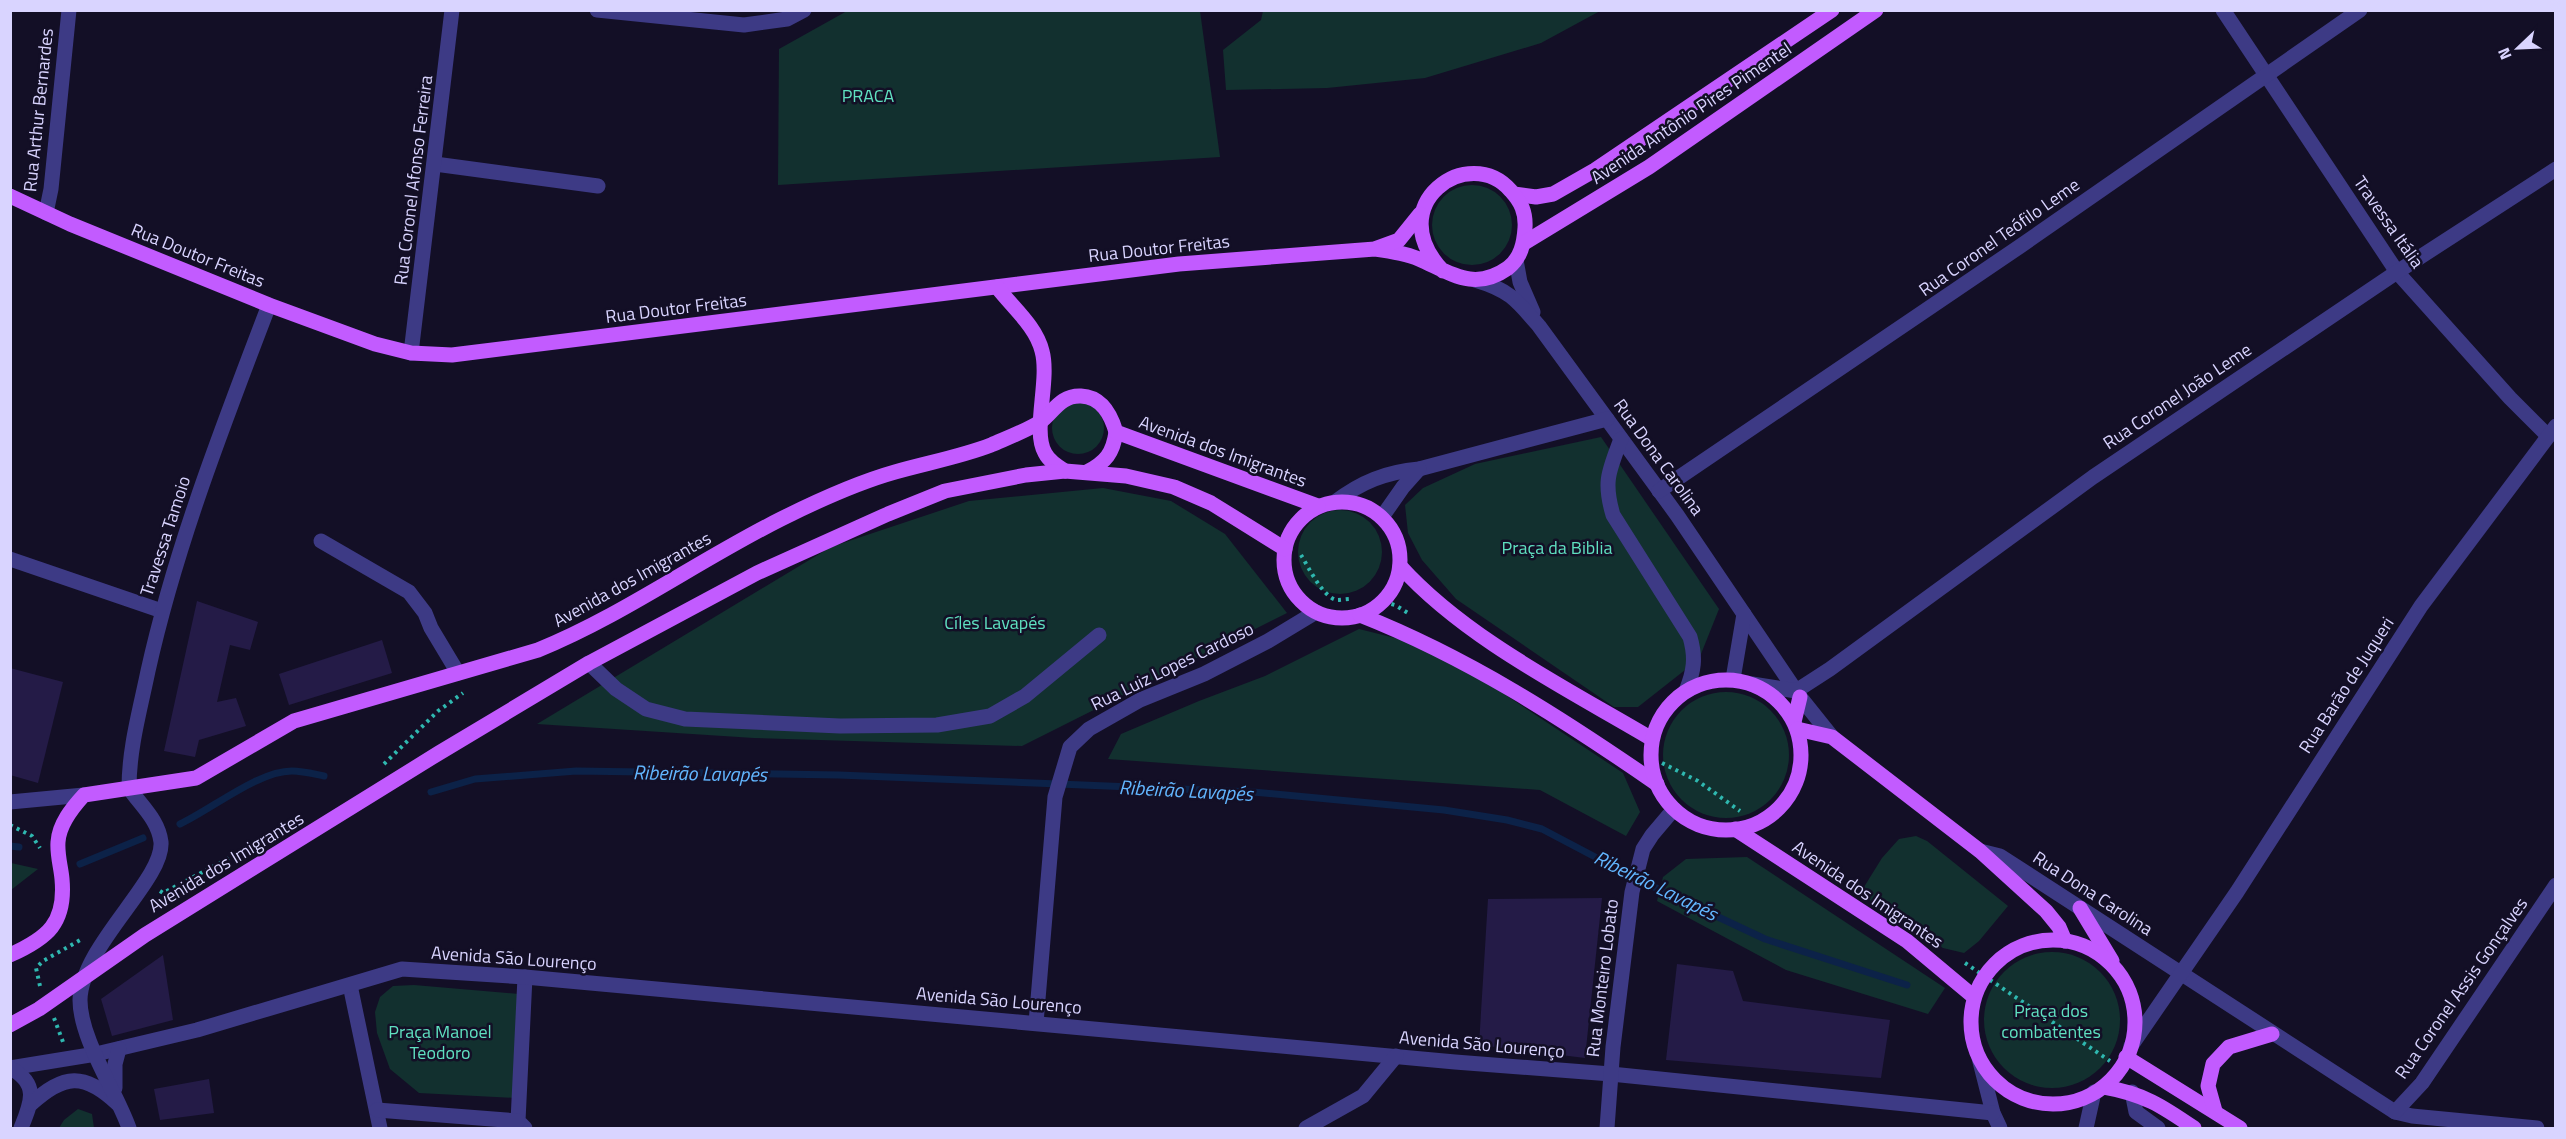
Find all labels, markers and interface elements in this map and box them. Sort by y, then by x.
north arrow [2488,18,2548,78]
street label: Rua Arthur Bernardes [16,27,60,193]
street label: Avenida Antônio Pires Pimentel [1585,35,1797,191]
text: N [2491,44,2517,64]
street label: Rua Coronel Afonso Ferreira [387,73,439,287]
park label: PRACA [842,82,895,109]
street label: Travessa Itália [2347,170,2431,274]
street label: Rua Coronel Teófilo Leme [1913,171,2085,303]
street label: Rua Doutor Freitas [127,216,269,294]
street label: Rua Doutor Freitas [1087,227,1231,269]
street label: Rua Doutor Freitas [604,286,748,330]
street label: Rua Coronel João Leme [2097,336,2257,456]
street label: Rua Dona Carolina [1607,393,1711,521]
street label: Avenida dos Imigrantes [1135,408,1311,494]
street label: Travessa Tamoio [133,472,197,600]
street label: Avenida dos Imigrantes [548,524,716,634]
park label: Praça da Biblia [1502,534,1612,561]
park label: Cíles Lavapés [944,609,1046,636]
street label: Rua Barão de Juqueri [2292,611,2400,759]
street label: Rua Luiz Lopes Cardoso [1086,615,1258,717]
water label: Ribeirão Lavapés [633,756,769,790]
water label: Ribeirão Lavapés [1118,771,1255,809]
street label: Avenida dos Imigrantes [143,805,309,919]
street label: Avenida dos Imigrantes [1787,833,1949,955]
water label: Ribeirão Lavapés [1589,842,1724,929]
street label: Rua Dona Carolina [2028,844,2158,942]
street label: Rua Coronel Assis Gonçalves [2388,892,2534,1084]
street label: Rua Monteiro Lobato [1579,897,1625,1059]
street label: Avenida São Lourenço [430,939,598,977]
street label: Avenida São Lourenço [915,979,1083,1021]
park label: Praça dos combatentes [2001,997,2101,1045]
park label: Praça Manoel Teodoro [388,1018,492,1066]
street label: Avenida São Lourenço [1398,1023,1566,1065]

